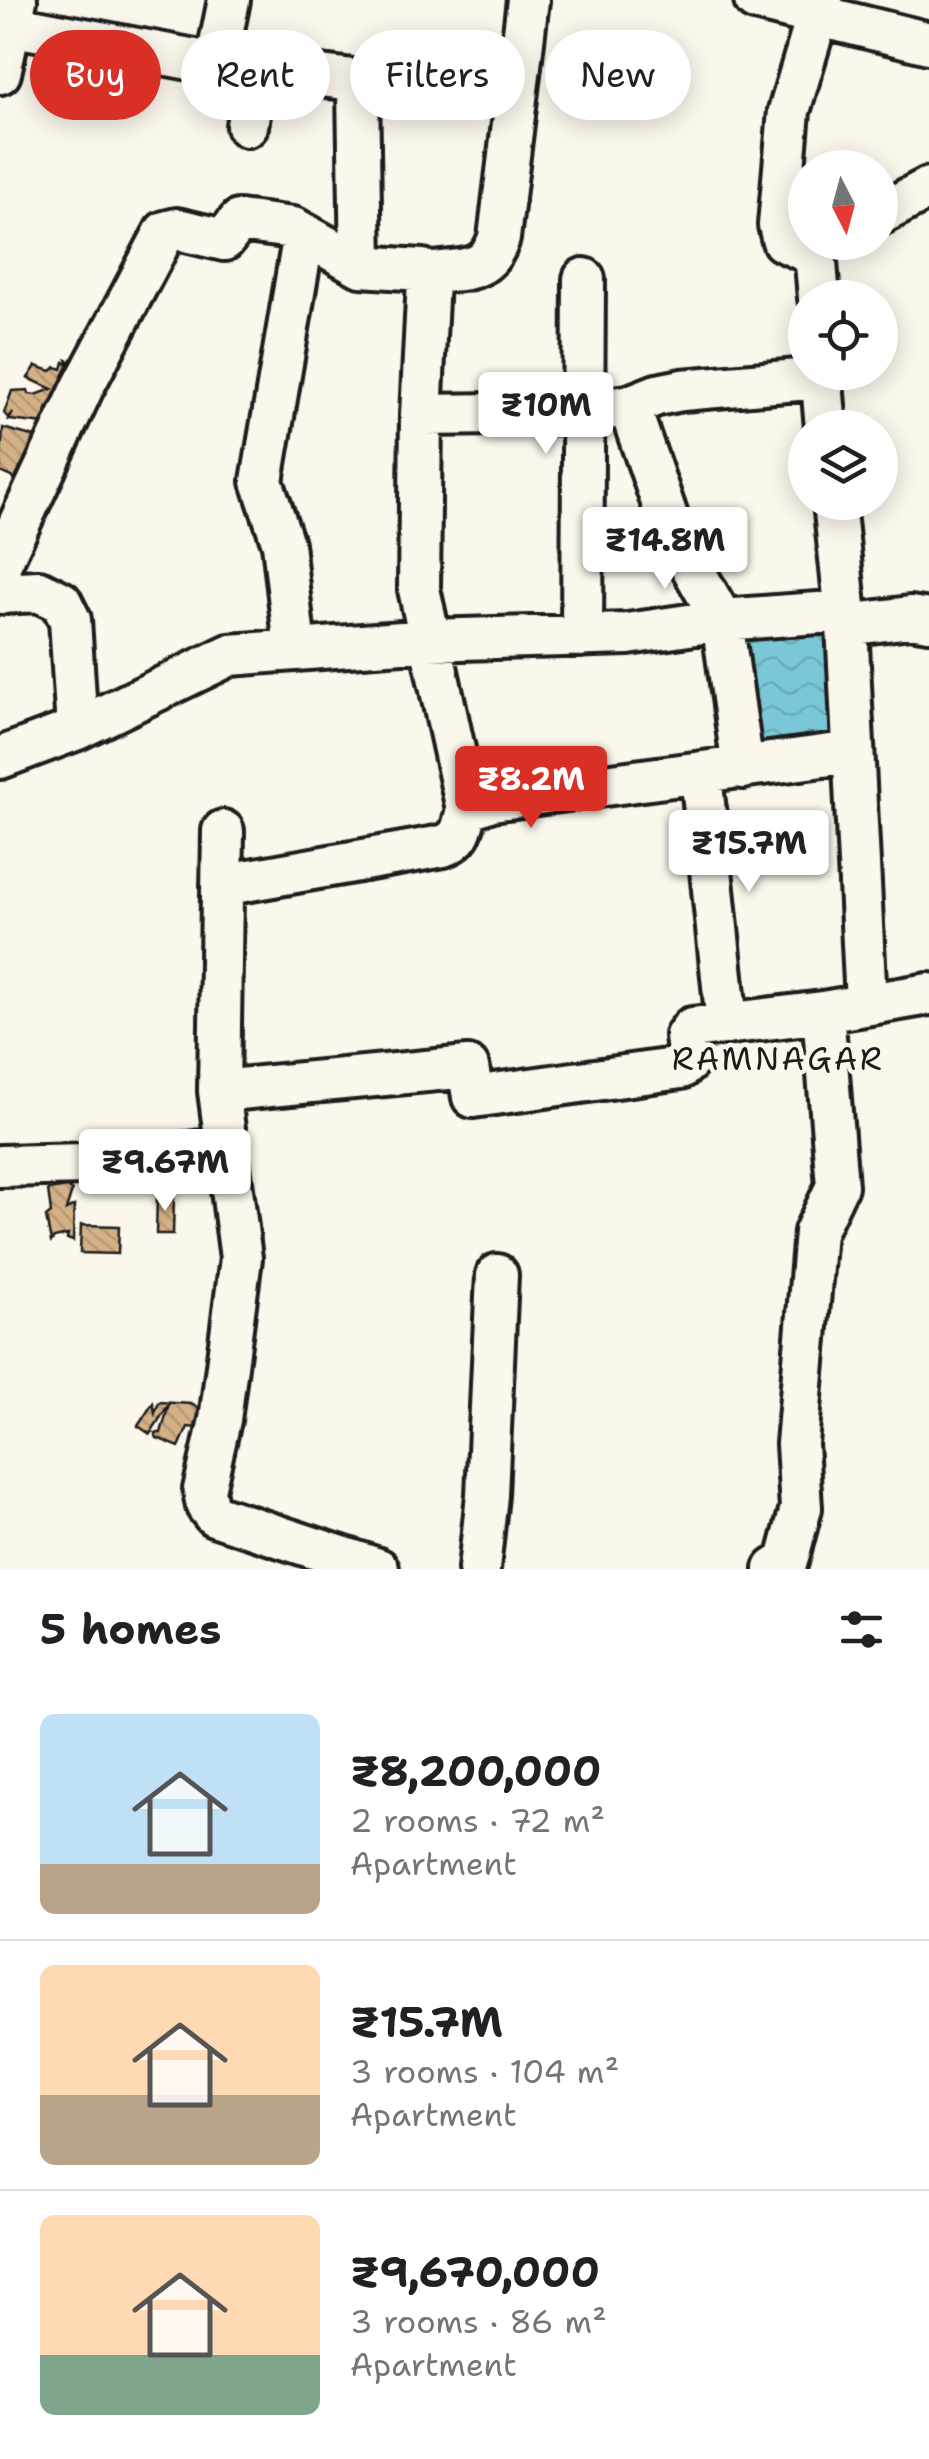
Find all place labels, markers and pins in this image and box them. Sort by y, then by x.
pin: ₹10M [487,372,605,457]
pin: ₹14.8M [584,507,746,592]
pin: ₹8.2M [461,746,601,831]
pin: ₹15.7M [668,810,830,895]
pin: ₹9.67M [84,1129,246,1214]

